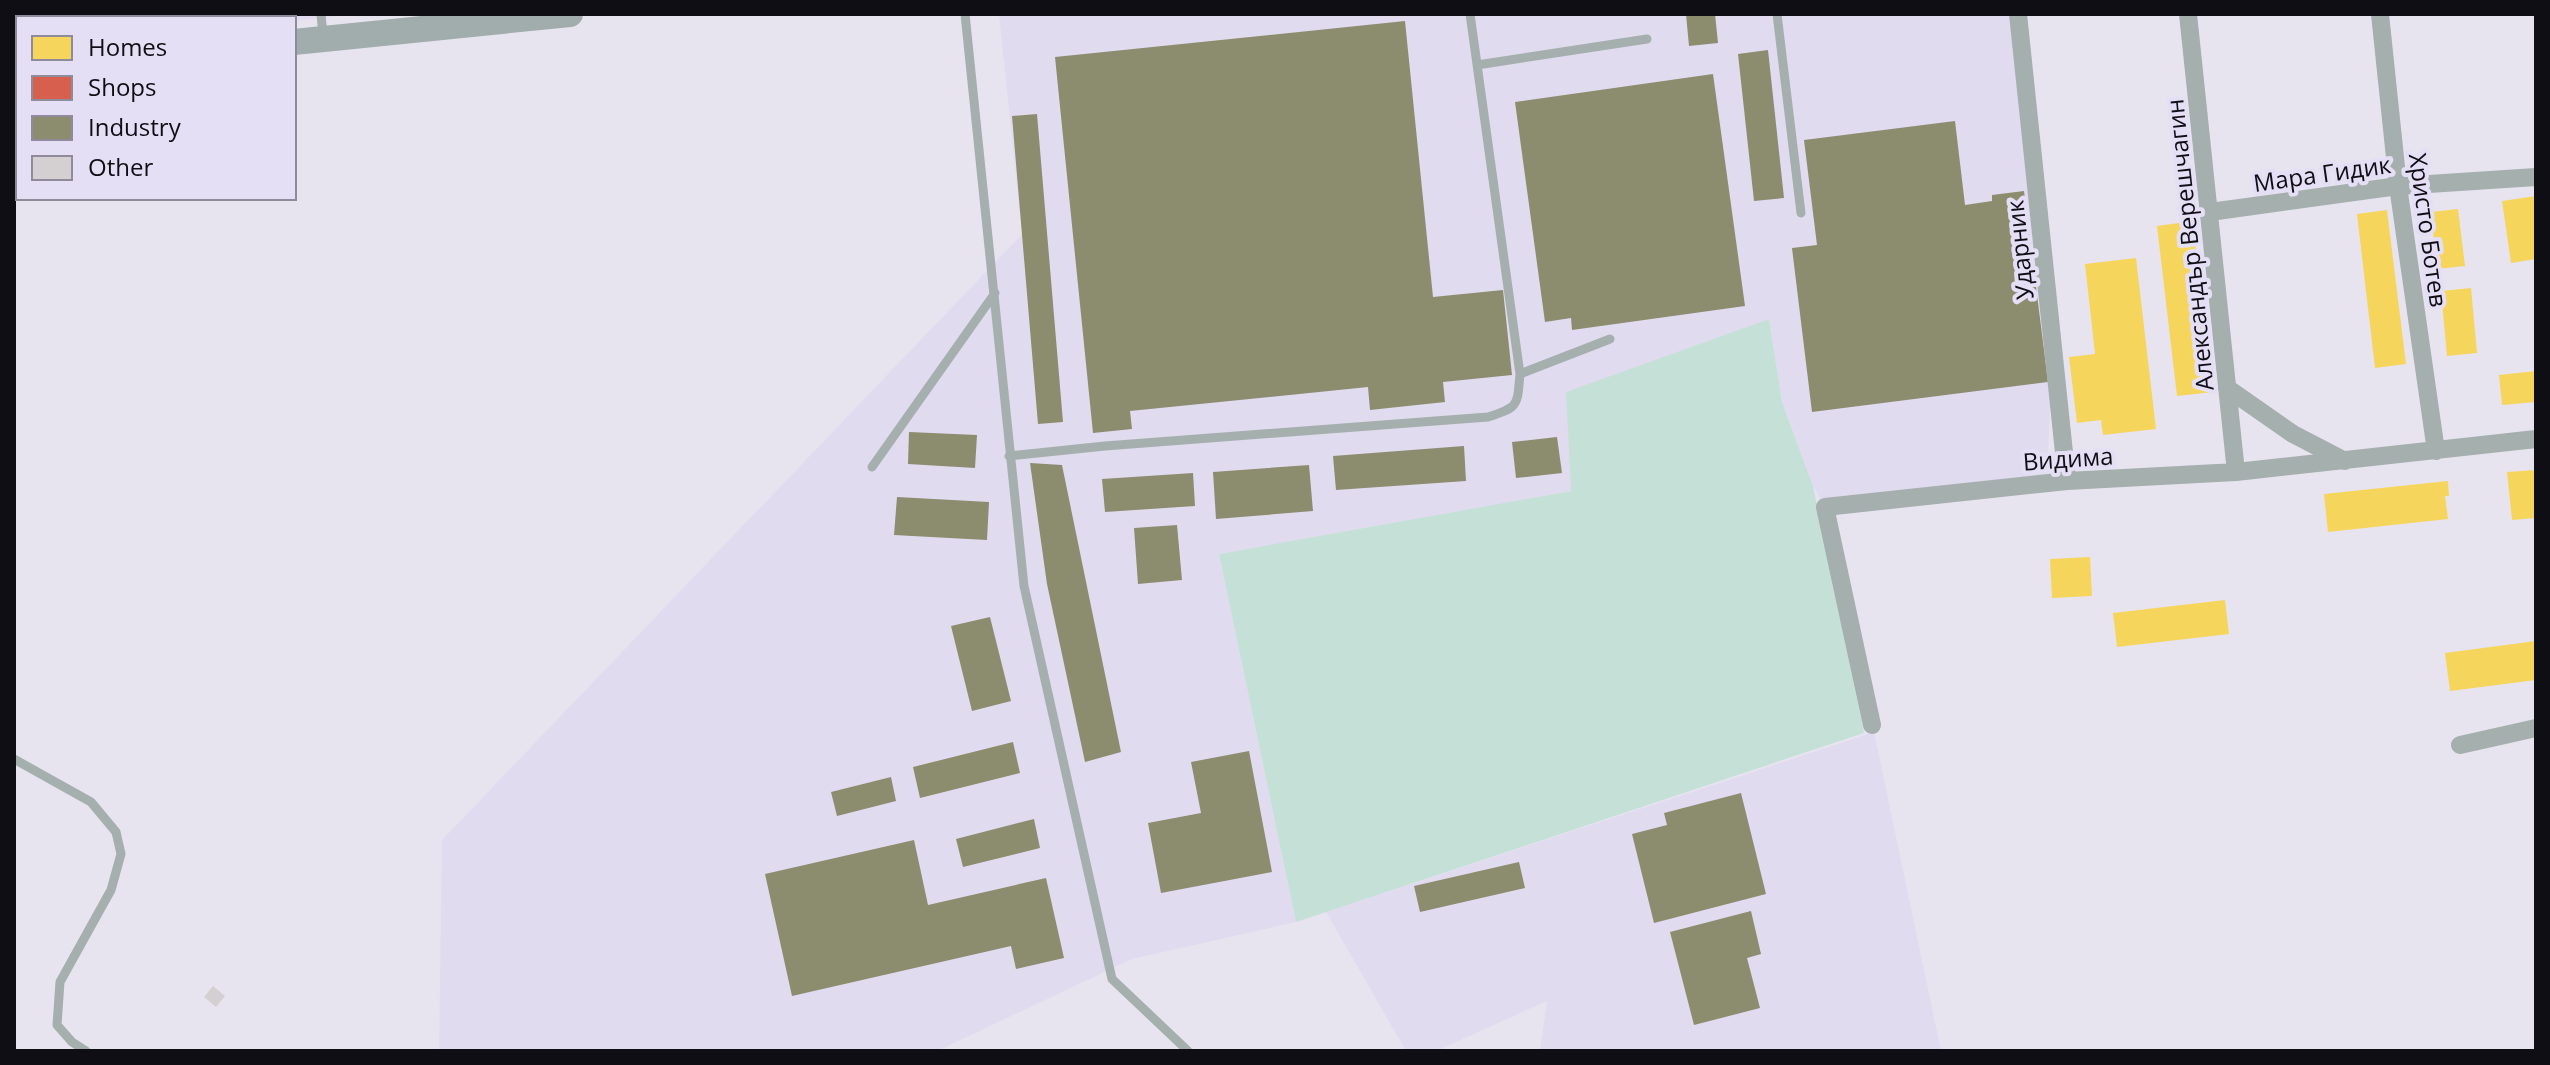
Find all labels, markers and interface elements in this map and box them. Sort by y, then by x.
legend [16,16,296,200]
text: Homes [88,30,167,63]
text: Shops [88,70,156,103]
street label: Александър Верешчагин [2157,97,2221,393]
text: Industry [88,110,182,143]
street label: Мара Гидик [2251,147,2393,199]
text: Other [88,150,153,183]
street label: Христо Ботев [2402,151,2456,309]
street label: Ударник [1997,198,2041,301]
street label: Видима [2022,438,2114,478]

